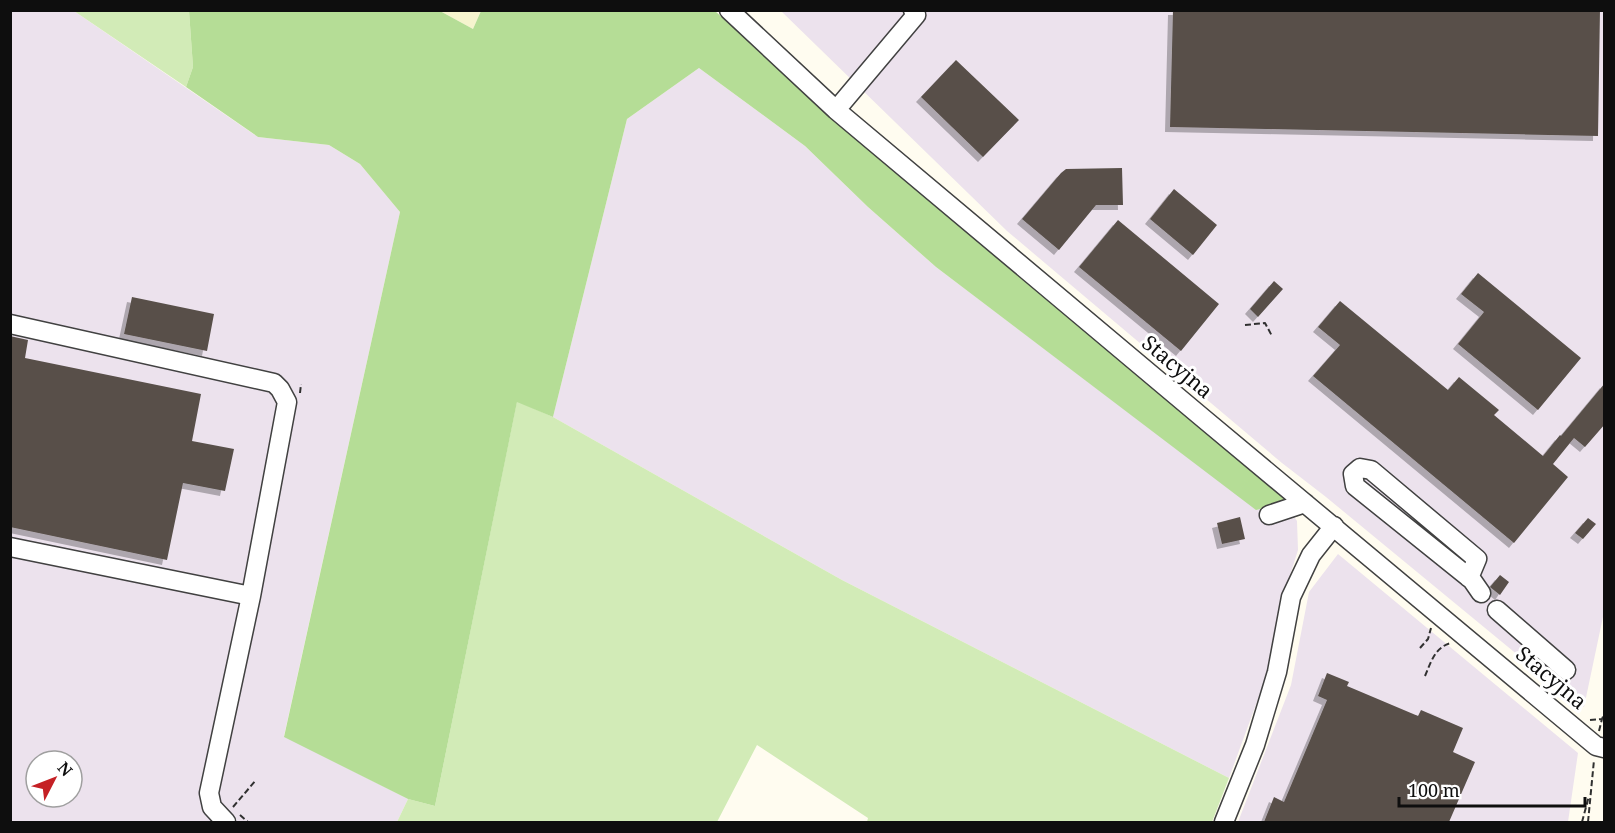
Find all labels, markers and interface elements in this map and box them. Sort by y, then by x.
street label: Stacyjna [1136,328,1219,404]
street label: Stacyjna [1510,639,1593,715]
north arrow [24,749,84,809]
text: N [53,757,78,781]
scale bar [1399,770,1585,808]
text: 100 m [1408,778,1460,802]

